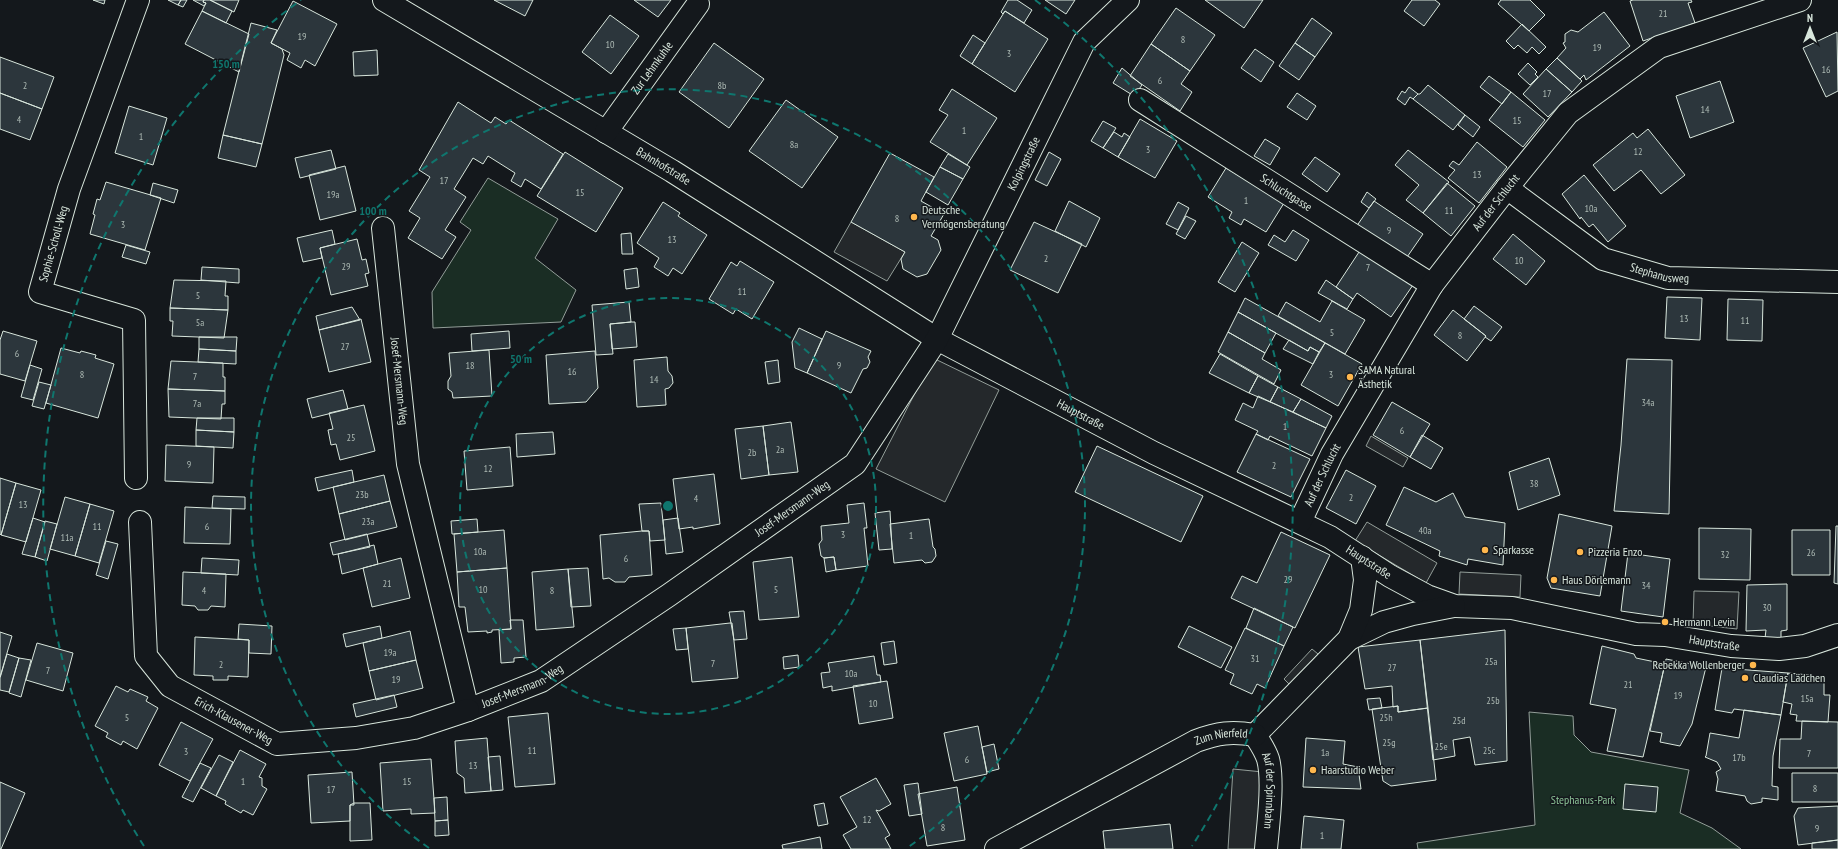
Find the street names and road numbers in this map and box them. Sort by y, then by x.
street label: Zur Lehmkuhle [628,38,676,97]
street label: Kolpingstraße [1004,134,1043,193]
street label: Bahnhofstraße [634,144,694,188]
street label: Schluchtgasse [1258,170,1315,214]
street label: Auf der Schlucht [1469,170,1523,234]
street label: Sophie-Scholl-Weg [35,204,71,284]
street label: Stephanusweg [1628,259,1689,285]
street label: Josef-Mersmann-Weg [388,336,412,426]
street label: Hauptstraße [1055,395,1107,433]
street label: Auf der Schlucht [1300,440,1344,509]
street label: Josef-Mersmann-Weg [751,476,832,540]
street label: Hauptstraße [1343,541,1395,582]
street label: Hauptstraße [1688,631,1740,654]
street label: Josef-Mersmann-Weg [478,660,566,711]
street label: Erich-Klausener-Weg [192,693,276,747]
street label: Zum Nierfeld [1192,725,1248,748]
street label: Auf der Spinnbahn [1259,750,1279,830]

